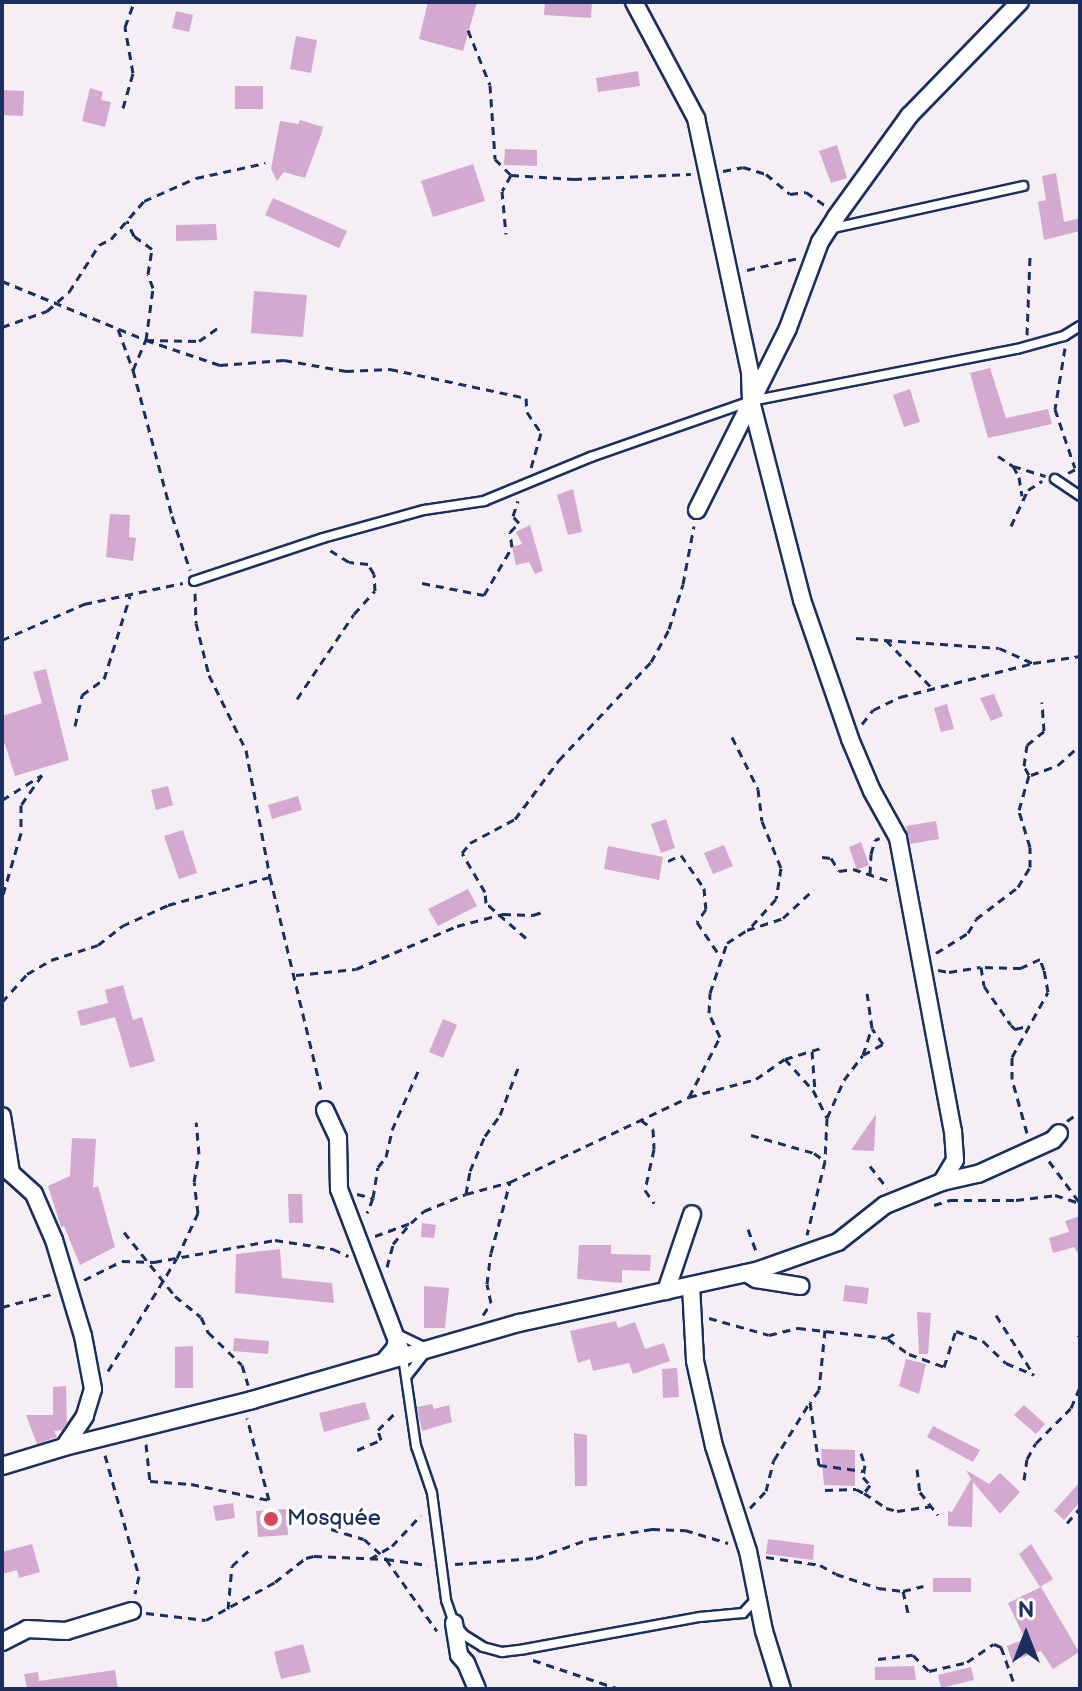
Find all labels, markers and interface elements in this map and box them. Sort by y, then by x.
place label: Mosquée [287,1506,381,1532]
marker: Mosquée [262,1510,280,1528]
north arrow [986,1595,1066,1675]
text: N [1018,1597,1034,1624]

